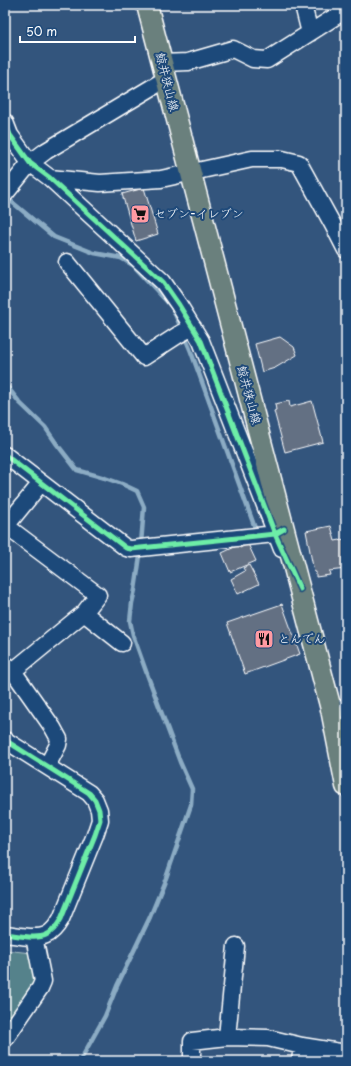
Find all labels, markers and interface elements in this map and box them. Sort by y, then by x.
scale bar [20,18,135,44]
text: 50 m [26,22,57,40]
street label: 鯨井狭山線 [152,50,184,113]
supermarket icon: セブン-イレブン [129,203,151,225]
place label: セブン-イレブン [154,204,244,222]
street label: 鯨井狭山線 [234,363,266,426]
restaurant icon: とんでん [253,628,275,650]
place label: とんでん [278,629,325,647]

